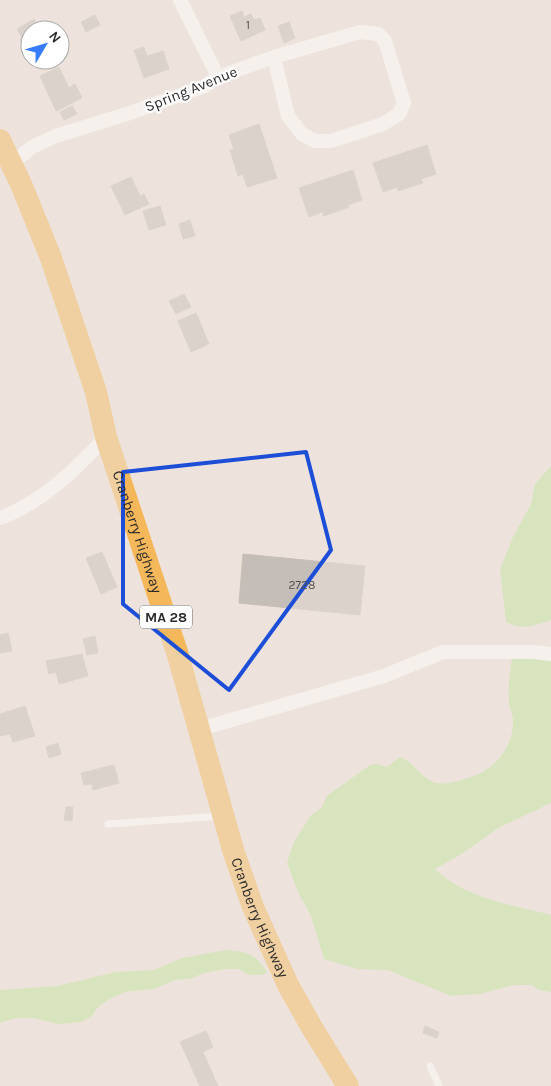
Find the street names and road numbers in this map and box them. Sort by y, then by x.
street label: Spring Avenue [142,62,240,116]
street label: Cranberry Highway [109,468,166,596]
road number: MA 28 [140,606,192,628]
street label: Cranberry Highway [227,855,293,980]

